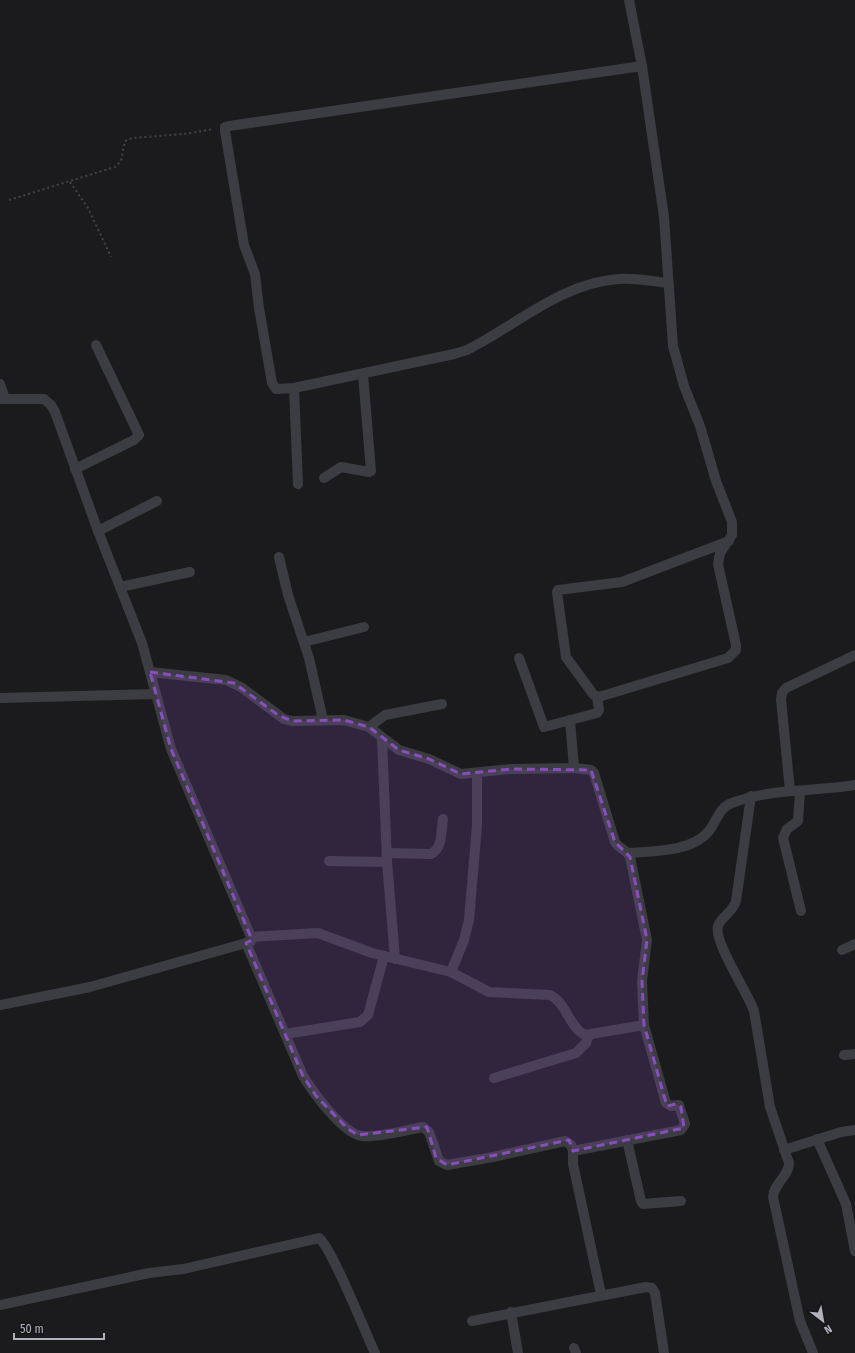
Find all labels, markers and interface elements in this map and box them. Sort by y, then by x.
north arrow [803,1301,843,1341]
scale bar [14,1315,104,1341]
text: 50 m [20,1322,44,1336]
text: N [822,1322,834,1336]

